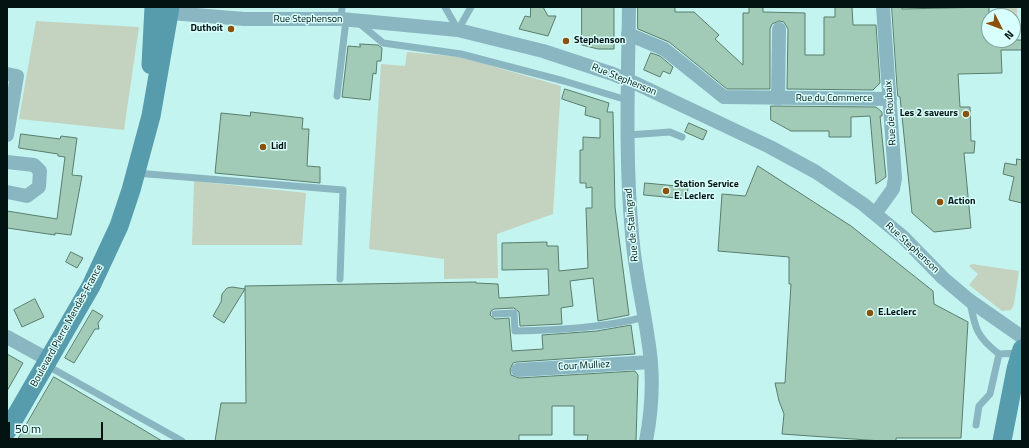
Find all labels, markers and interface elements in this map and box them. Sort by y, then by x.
north arrow [981,8,1021,48]
street label: Rue Stephenson [274,14,342,26]
place label: Duthoit [190,23,223,35]
marker: Duthoit [226,24,236,34]
text: N [1001,27,1018,44]
place label: Stephenson [574,35,625,47]
marker: Stephenson [561,36,571,46]
street label: Rue Stephenson [590,62,658,98]
street label: Rue de Roubaix [883,80,899,146]
street label: Rue du Commerce [796,93,872,105]
place label: Les 2 saveurs [900,108,958,120]
marker: Les 2 saveurs [961,109,971,119]
place label: Lidl [271,141,286,153]
marker: Lidl [258,142,268,152]
place label: Station Service E. Leclerc [674,179,739,202]
marker: Station Service E. Leclerc [661,186,671,196]
street label: Rue de Stalingrad [623,188,641,262]
place label: Action [948,196,975,208]
marker: Action [935,197,945,207]
street label: Rue Stephenson [883,220,941,276]
street label: Boulevard Pierre Mendès-France [28,263,106,389]
place label: E.Leclerc [878,307,916,319]
marker: E.Leclerc [865,308,875,318]
street label: Cour Mulliez [558,359,610,373]
scale bar [10,414,105,440]
text: 50 m [15,419,41,438]

